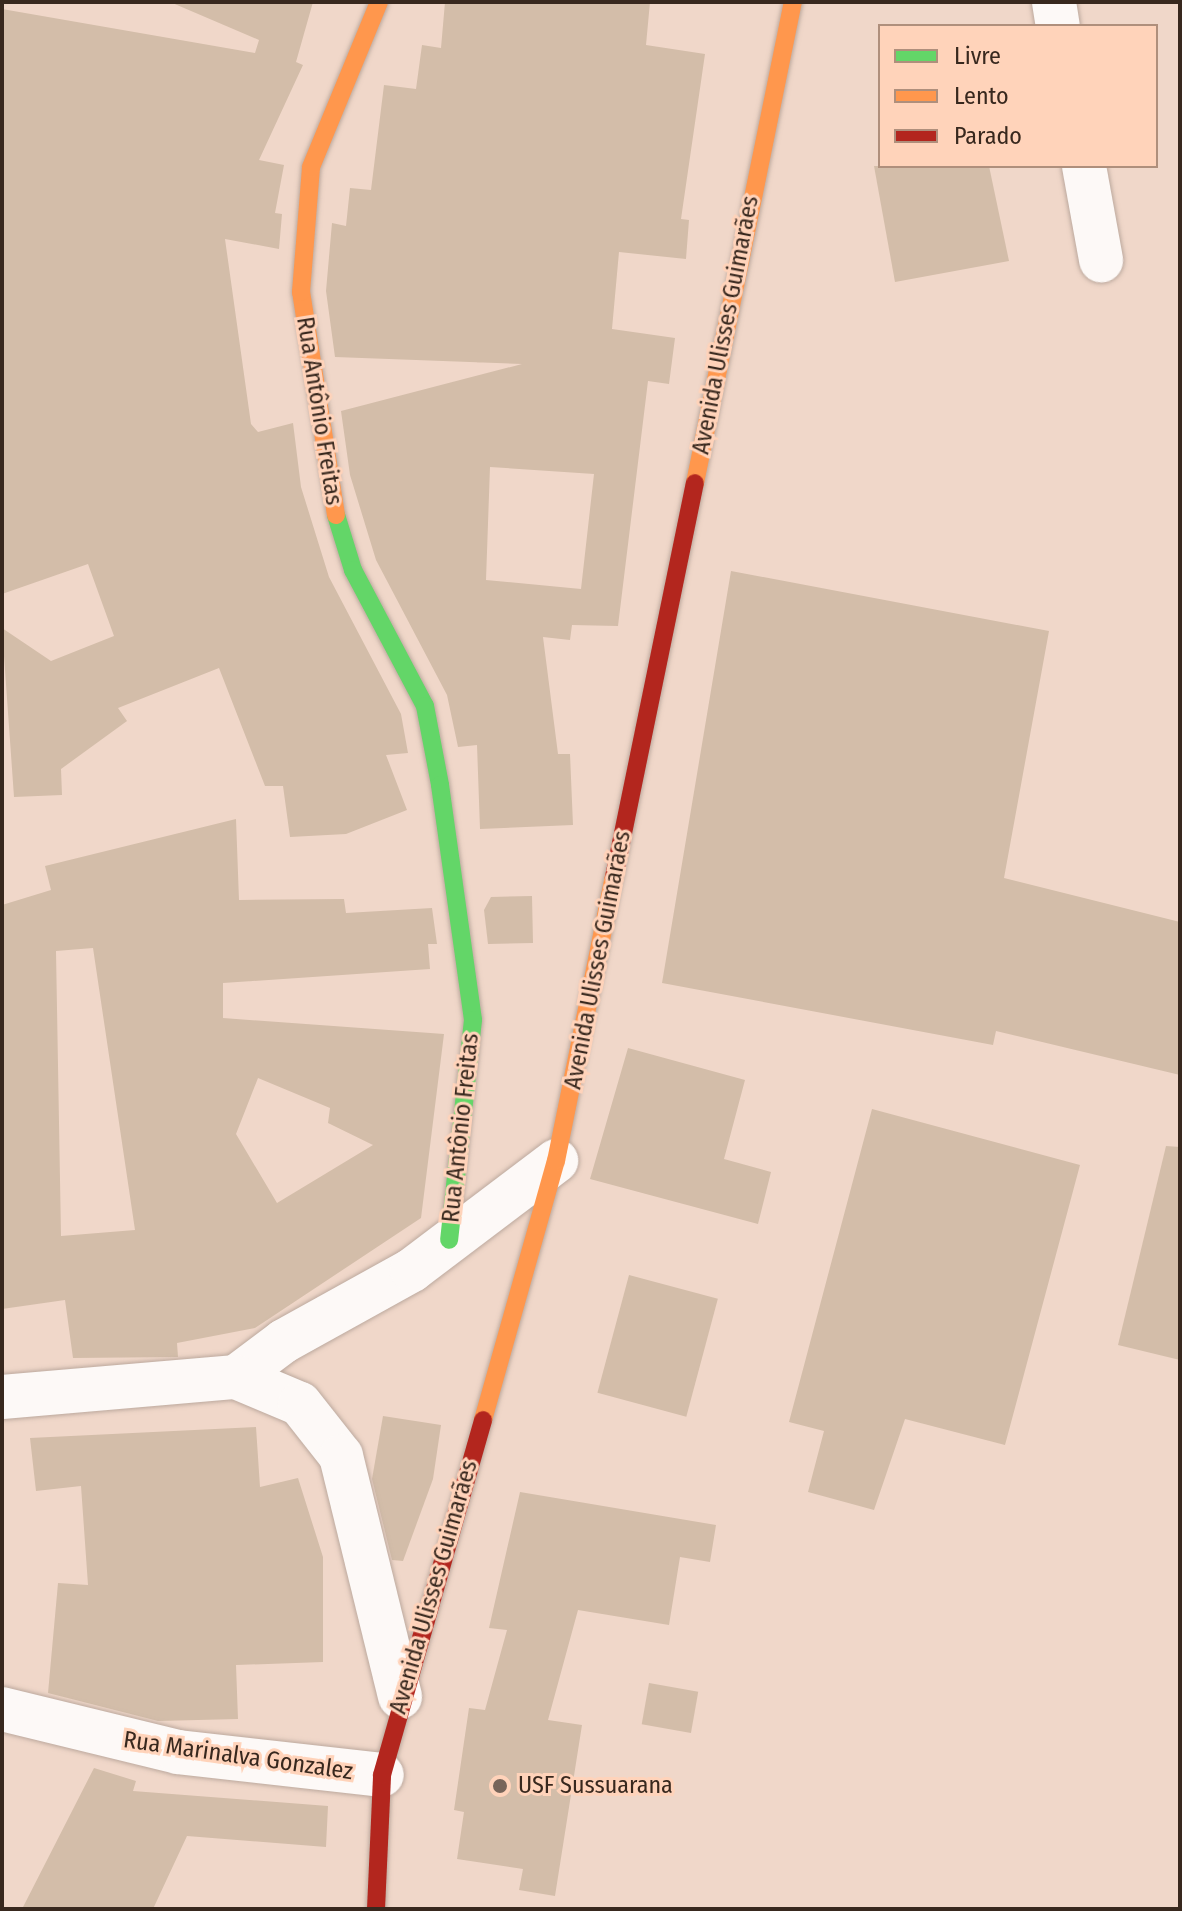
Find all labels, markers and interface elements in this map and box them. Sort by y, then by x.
legend [878,24,1158,168]
text: Livre [954,42,1001,70]
text: Lento [954,82,1009,110]
text: Parado [954,122,1022,150]
street label: Avenida Ulisses Guimarães [687,193,765,457]
street label: Rua Antônio Freitas [290,315,348,507]
street label: Avenida Ulisses Guimarães [559,828,637,1092]
street label: Rua Antônio Freitas [437,1032,485,1224]
street label: Avenida Ulisses Guimarães [384,1457,484,1717]
street label: Rua Marinalva Gonzalez [121,1726,355,1786]
place label: USF Sussuarana [518,1772,673,1800]
marker: USF Sussuarana [489,1775,511,1797]

